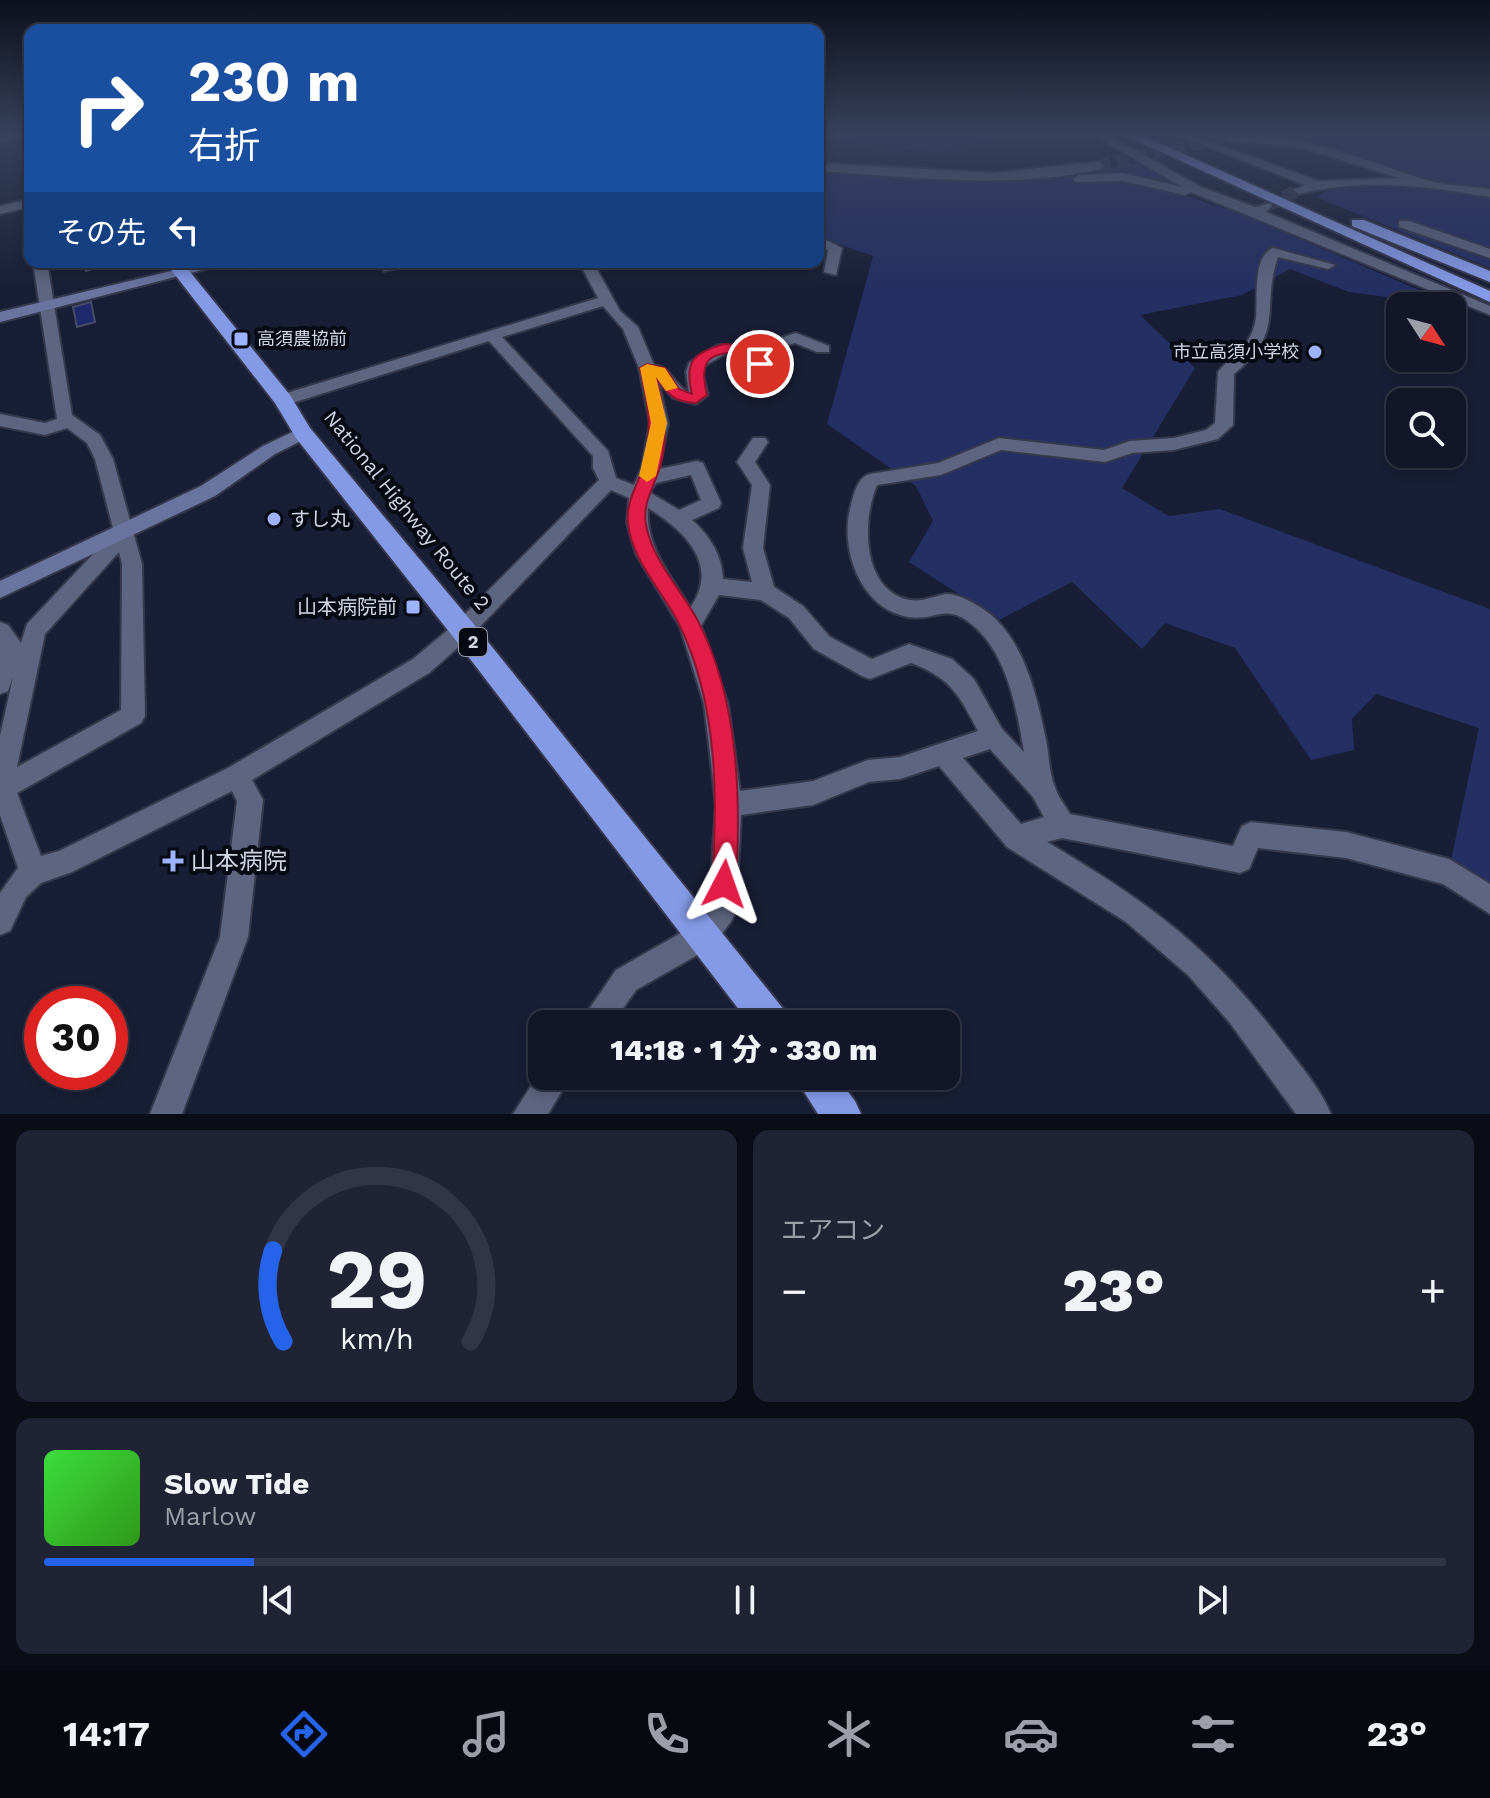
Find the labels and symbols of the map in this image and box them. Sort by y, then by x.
north arrow [1386,292,1466,372]
place label: 高須農協前 [257,328,347,349]
marker: 高須農協前 [232,330,250,348]
pin [726,330,794,398]
place label: 市立高須小学校 [1173,341,1299,362]
marker: 市立高須小学校 [1306,343,1324,361]
street label: National Highway Route 2 [319,405,495,615]
place label: すし丸 [290,507,350,531]
marker: すし丸 [265,510,283,528]
place label: 山本病院前 [297,595,397,619]
marker: 山本病院前 [404,598,422,616]
road number: 2 [459,628,487,656]
position arrow [682,842,766,926]
place label: 山本病院 [191,847,287,875]
marker: 山本病院 [162,850,184,872]
speed limit sign: 30 [24,986,128,1090]

